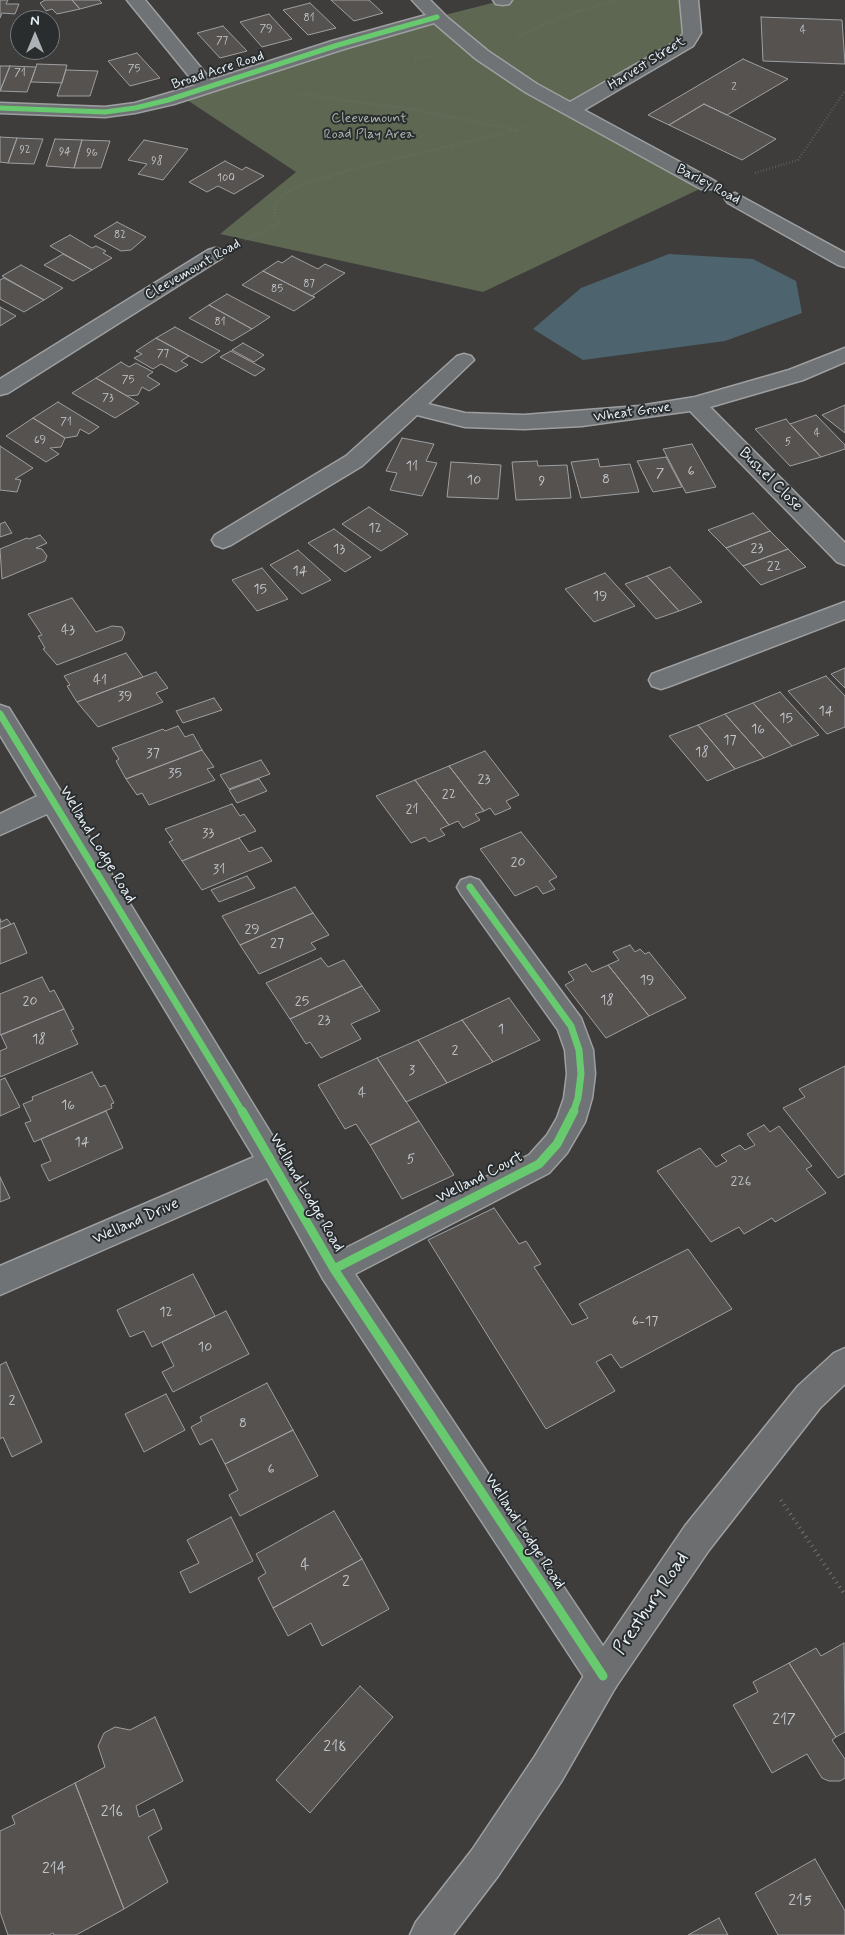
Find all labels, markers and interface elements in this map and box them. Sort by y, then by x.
north arrow [10,10,60,60]
text: N [30,12,40,30]
house number: 81 [304,12,314,26]
house number: 79 [259,23,273,37]
house number: 4 [800,24,806,38]
street label: Harvest Street [605,34,689,94]
house number: 77 [216,35,228,49]
street label: Broad Acre Road [170,48,266,94]
house number: 75 [128,63,140,77]
house number: 71 [14,67,26,81]
house number: 2 [731,81,737,95]
park label: Cleevemount Road Play Area [324,111,414,144]
house number: 92 [19,144,31,158]
house number: 94 [59,146,71,160]
house number: 96 [86,147,98,161]
house number: 98 [151,155,163,169]
street label: Barley Road [673,161,743,209]
house number: 100 [217,172,235,186]
house number: 82 [114,229,126,243]
street label: Cleevemount Road [142,236,244,304]
house number: 87 [303,278,315,292]
house number: 85 [271,283,283,297]
house number: 81 [215,316,225,330]
house number: 77 [157,348,169,362]
house number: 75 [122,374,134,388]
house number: 73 [102,392,114,406]
street label: Wheat Grove [592,399,672,427]
house number: 71 [60,416,72,430]
house number: 4 [814,427,820,441]
house number: 69 [34,434,46,448]
house number: 5 [785,436,791,450]
street label: Bushel Close [734,444,806,516]
house number: 11 [406,459,418,475]
house number: 6 [687,464,695,480]
house number: 7 [656,466,664,482]
house number: 8 [602,472,610,488]
house number: 10 [467,473,481,489]
house number: 9 [539,474,545,490]
house number: 12 [368,521,382,537]
house number: 23 [751,541,763,557]
house number: 13 [333,542,345,558]
house number: 22 [767,559,781,575]
house number: 14 [293,564,307,580]
house number: 15 [253,582,267,598]
house number: 19 [593,589,607,605]
house number: 43 [61,623,75,639]
house number: 41 [93,673,107,689]
house number: 39 [118,689,132,705]
house number: 14 [819,704,833,720]
house number: 15 [779,711,793,727]
house number: 16 [751,722,765,738]
house number: 17 [723,733,737,749]
house number: 18 [695,745,709,761]
house number: 37 [146,746,160,762]
house number: 35 [168,766,182,782]
house number: 23 [478,772,490,788]
street label: Welland Lodge Road [54,783,140,907]
house number: 22 [442,787,456,803]
house number: 21 [406,802,418,818]
house number: 33 [202,826,214,842]
house number: 20 [511,855,525,871]
house number: 31 [213,862,225,878]
house number: 29 [244,922,260,938]
house number: 27 [270,936,284,952]
house number: 19 [640,973,654,989]
house number: 18 [600,993,614,1009]
house number: 20 [23,994,37,1010]
house number: 25 [295,994,309,1010]
house number: 23 [318,1013,330,1029]
house number: 1 [498,1022,504,1038]
house number: 18 [32,1032,46,1048]
house number: 2 [452,1043,458,1059]
house number: 3 [409,1063,415,1079]
house number: 4 [358,1086,366,1102]
house number: 16 [61,1098,75,1114]
street label: Welland Lodge Road [264,1130,348,1256]
house number: 14 [75,1135,89,1151]
street label: Welland Court [433,1148,527,1208]
house number: 5 [407,1152,415,1168]
house number: 226 [731,1174,751,1190]
street label: Welland Drive [90,1194,182,1250]
house number: 12 [159,1305,173,1321]
house number: 6-17 [632,1314,658,1330]
house number: 10 [198,1340,212,1356]
house number: 2 [9,1393,15,1409]
house number: 8 [239,1416,247,1432]
house number: 6 [267,1462,275,1478]
street label: Welland Lodge Road [480,1471,568,1593]
street label: Prestbury Road [609,1548,695,1660]
house number: 4 [300,1556,310,1576]
house number: 2 [342,1573,350,1593]
house number: 217 [772,1711,796,1731]
house number: 218 [323,1738,347,1758]
house number: 216 [101,1803,123,1823]
house number: 214 [42,1860,66,1880]
house number: 215 [788,1892,812,1912]

